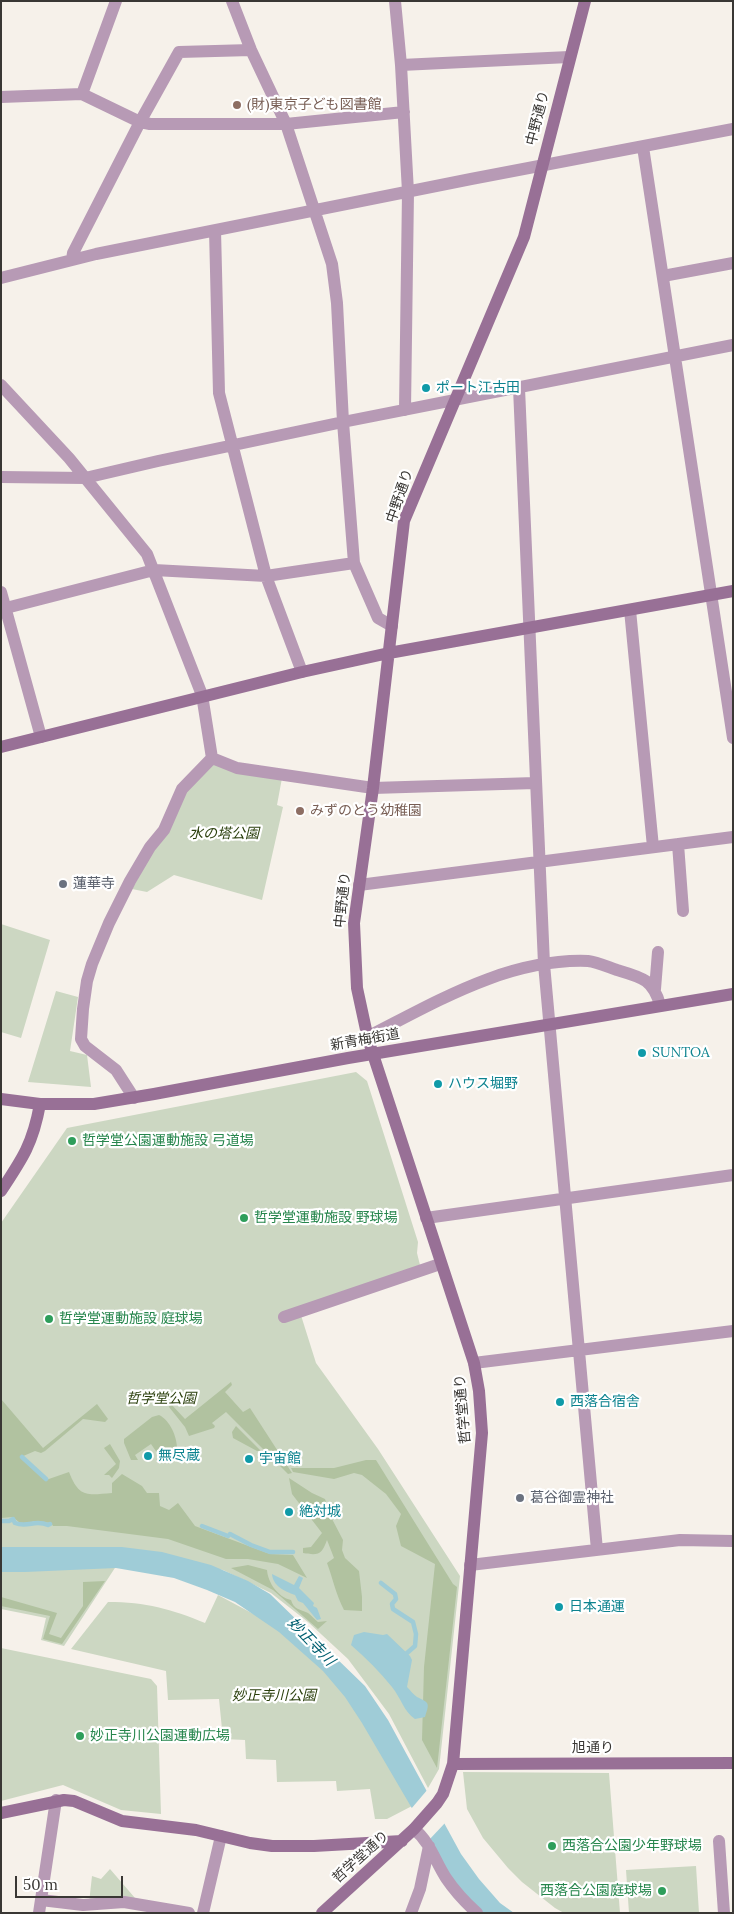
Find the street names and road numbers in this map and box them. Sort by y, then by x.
street label: 中野通り [523,89,553,147]
street label: 中野通り [383,467,417,525]
street label: 中野通り [332,871,354,929]
street label: 新青梅街道 [329,1026,401,1054]
street label: 哲学堂通り [452,1373,474,1445]
street label: 旭通り [572,1740,614,1756]
street label: 哲学堂通り [329,1827,393,1887]

